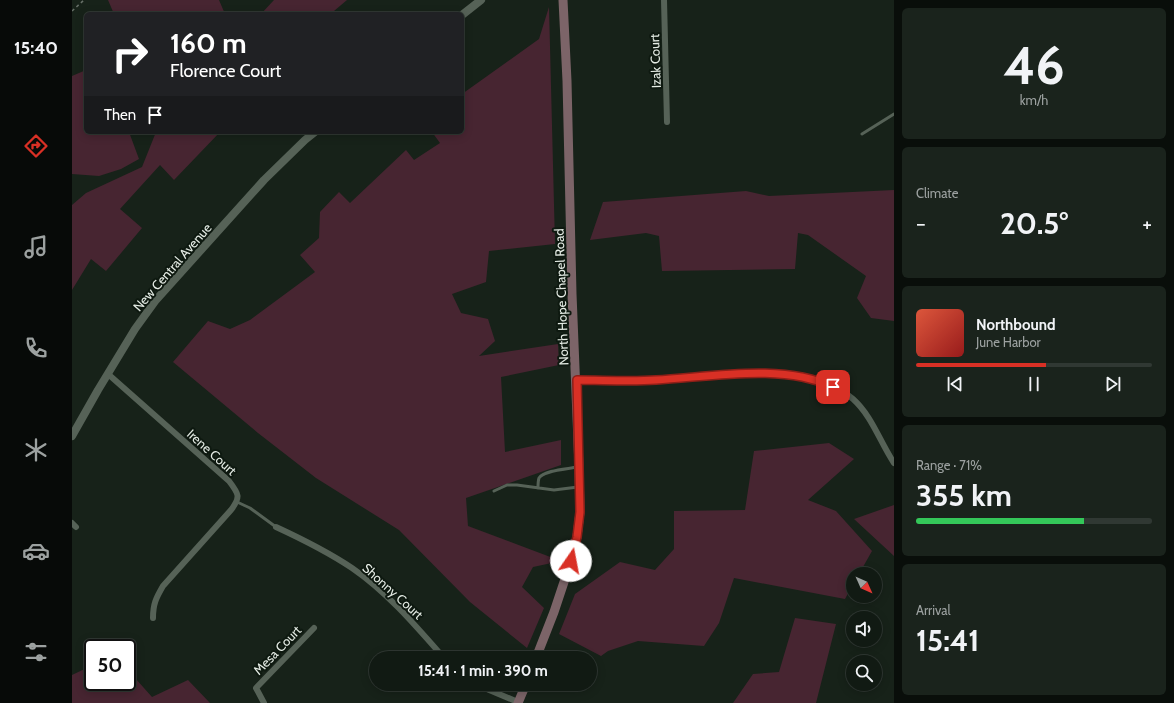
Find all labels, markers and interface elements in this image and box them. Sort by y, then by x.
text: 160 m [170,26,246,60]
icon: right [104,28,156,80]
street label: Izak Court [646,33,664,89]
text: 46 [1003,34,1065,97]
text: 15:40 [14,37,58,59]
text: Florence Court [170,60,281,82]
text: km/h [1020,92,1048,108]
icon: arrive [144,104,166,126]
text: Then [104,106,136,124]
icon: directions [22,132,50,160]
text: Climate [916,185,958,201]
text: 20.5° [1000,205,1068,242]
text: − [916,210,926,237]
text: + [1142,210,1152,237]
street label: New Central Avenue [129,219,215,314]
street label: North Hope Chapel Road [551,228,571,366]
icon: music [22,233,50,261]
text: Northbound [976,316,1056,334]
icon: phone [22,334,50,362]
text: June Harbor [976,334,1041,350]
pin [816,370,850,404]
icon: previous [944,373,966,395]
icon: pause [1023,373,1045,395]
icon: next [1102,373,1124,395]
icon: arrive [822,376,844,398]
street label: Irene Court [184,426,240,479]
icon: climate [22,436,50,464]
text: Range · 71% [916,457,982,473]
text: 355 km [916,477,1012,514]
icon: car [22,537,50,565]
position arrow [550,540,592,582]
street label: Shonny Court [359,560,427,623]
north arrow [846,567,882,603]
map controls [846,567,882,691]
text: Arrival [916,602,951,618]
button: sound [846,611,882,647]
street label: Mesa Court [250,622,305,678]
text: 15:41 [916,622,979,659]
icon: filters [22,638,50,666]
speed limit sign: 50 [84,639,136,691]
button: search [846,655,882,691]
text: 15:41 · 1 min · 390 m [418,662,548,680]

